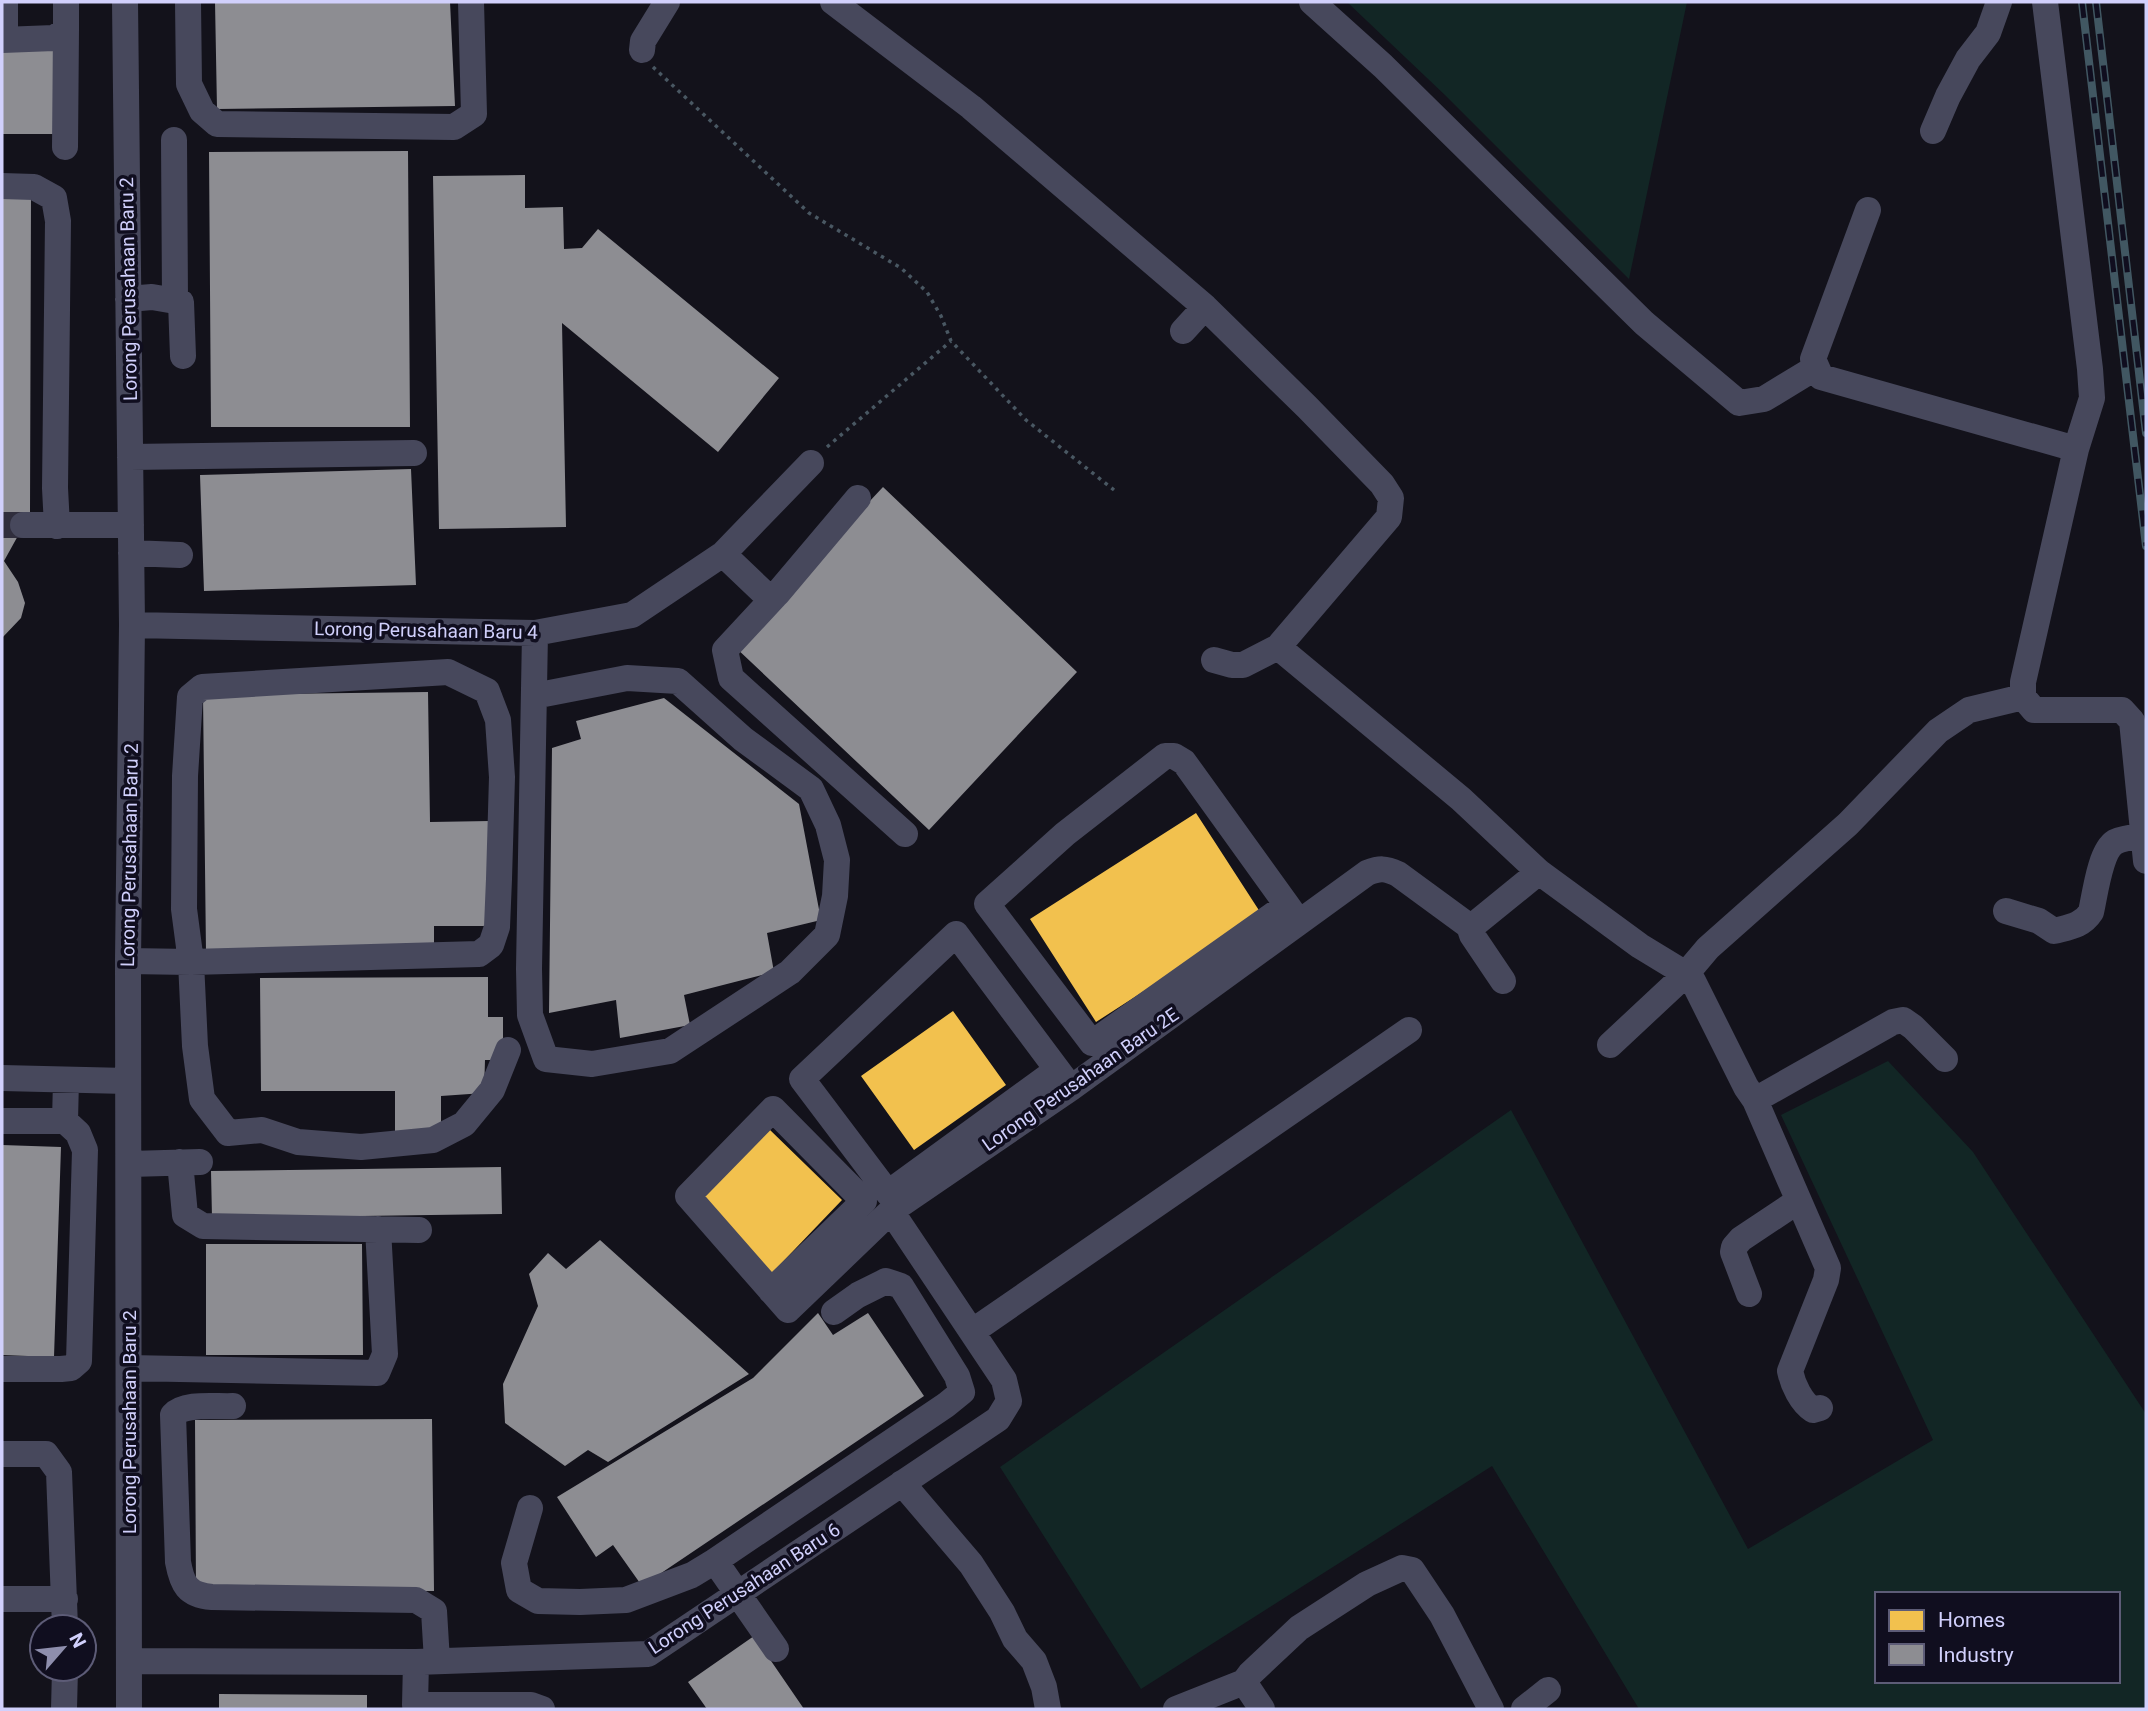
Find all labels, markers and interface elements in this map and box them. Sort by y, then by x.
street label: Lorong Perusahaan Baru 2 [115,177,142,401]
street label: Lorong Perusahaan Baru 4 [314,617,538,644]
street label: Lorong Perusahaan Baru 2 [116,743,143,967]
street label: Lorong Perusahaan Baru 2E [978,1003,1183,1156]
street label: Lorong Perusahaan Baru 2 [118,1310,141,1534]
street label: Lorong Perusahaan Baru 6 [644,1518,844,1659]
legend [1875,1592,2120,1683]
text: Homes [1938,1608,2005,1632]
north arrow [28,1613,98,1683]
text: N [64,1629,91,1652]
text: Industry [1938,1643,2014,1667]

